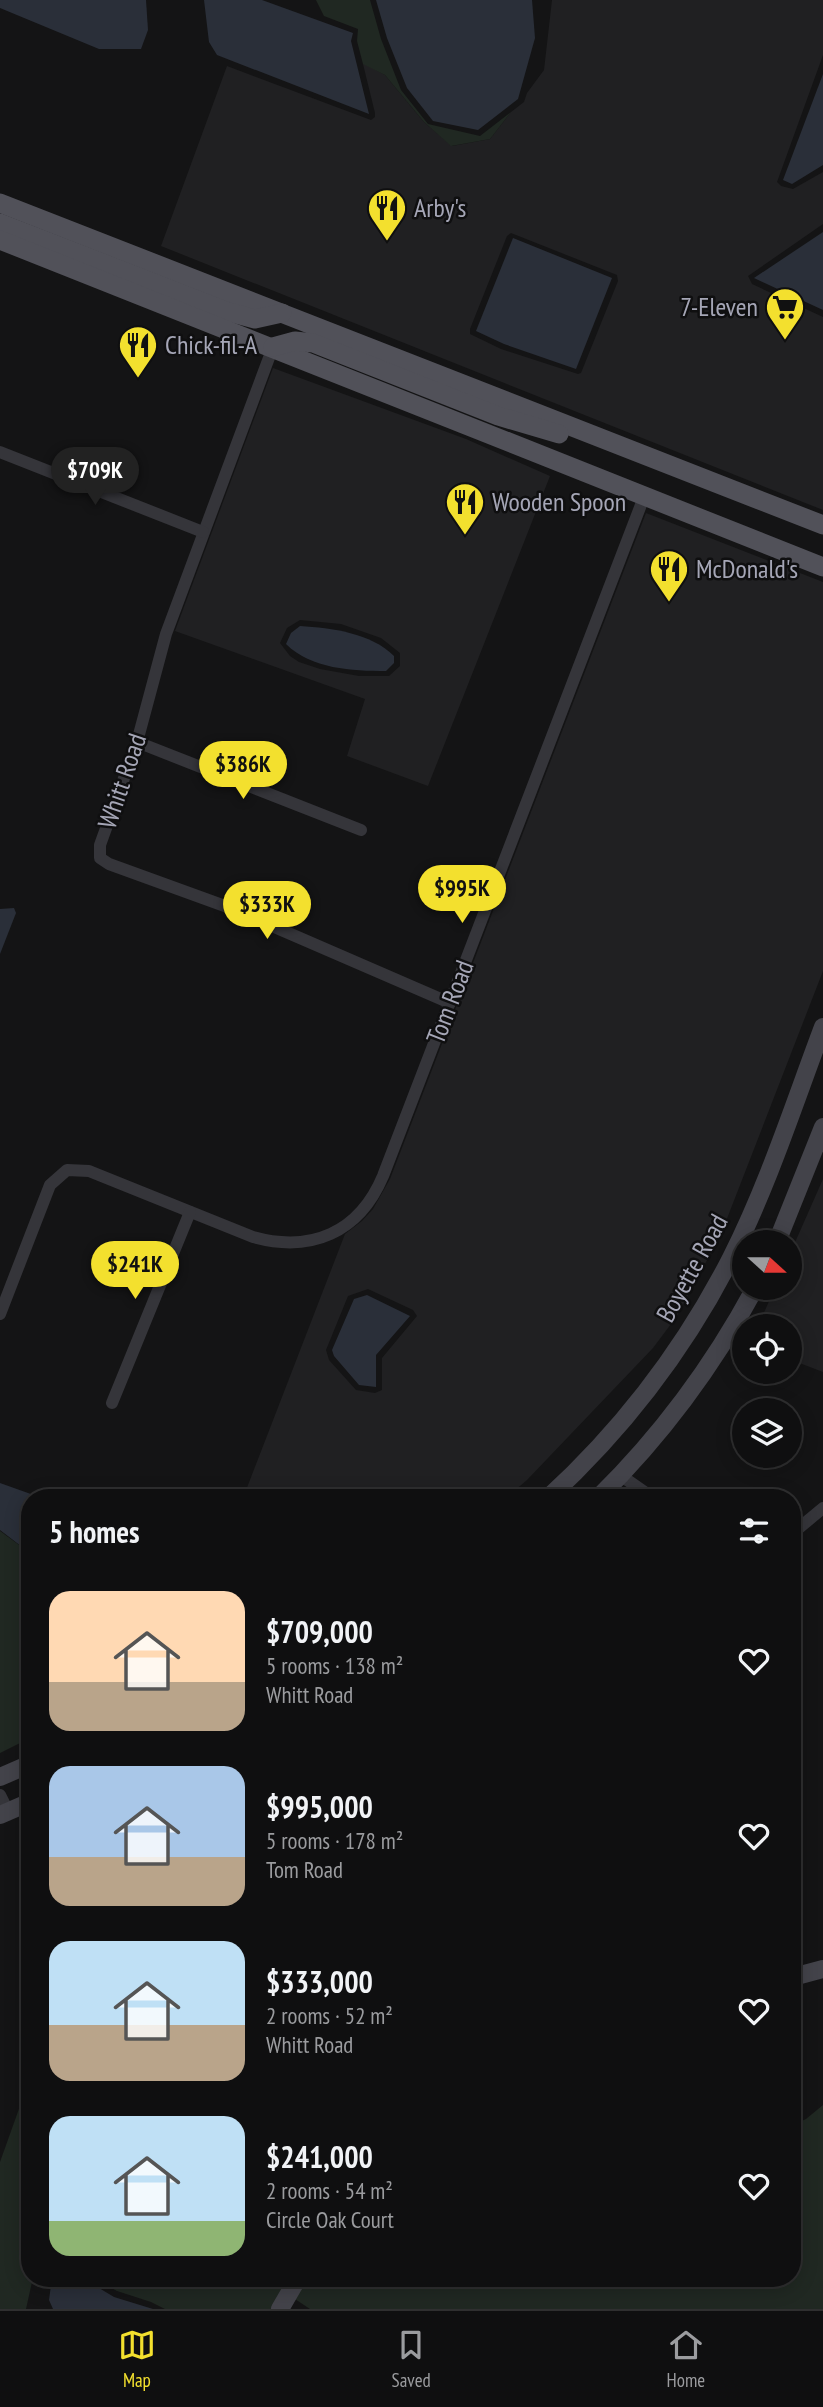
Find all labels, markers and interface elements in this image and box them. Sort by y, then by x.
restaurant icon: Arby's [366,187,408,242]
place label: Arby's [414,191,466,224]
supermarket icon: 7-Eleven [764,286,806,341]
place label: 7-Eleven [680,290,758,323]
restaurant icon: Chick-fil-A [117,324,159,379]
place label: Chick-fil-A [165,328,258,361]
pin: $709K [46,448,144,507]
text: $709K [67,455,123,484]
restaurant icon: Wooden Spoon [444,481,486,536]
place label: Wooden Spoon [492,485,626,518]
restaurant icon: McDonald's [648,548,690,603]
place label: McDonald's [696,552,798,585]
street label: Whitt Road [90,729,153,833]
pin: $386K [194,742,292,801]
text: $386K [215,749,271,778]
pin: $995K [413,866,511,925]
text: $995K [434,873,490,902]
pin: $333K [218,881,316,941]
text: $333K [239,889,295,918]
street label: Tom Road [419,955,481,1048]
street label: Boyette Road [648,1208,735,1328]
north arrow [732,1230,802,1300]
map controls [732,1230,802,1468]
pin: $241K [86,1242,184,1301]
text: $241K [107,1249,163,1278]
button: locate [732,1314,802,1384]
button: layers [732,1398,802,1468]
text: 5 homes [49,1512,140,1551]
icon: filters [735,1512,773,1550]
text: $709,000 [266,1612,373,1651]
icon: home [105,1619,189,1703]
icon: heart [735,1642,773,1680]
text: 5 rooms · 138 m² [266,1651,403,1680]
text: Whitt Road [266,1680,353,1709]
text: $995,000 [266,1787,373,1826]
icon: home [105,1794,189,1878]
icon: heart [735,1817,773,1855]
text: 5 rooms · 178 m² [266,1826,403,1855]
text: Tom Road [266,1855,343,1884]
text: $333,000 [266,1962,373,2001]
icon: home [105,1969,189,2053]
icon: heart [735,1992,773,2030]
text: 2 rooms · 52 m² [266,2001,393,2030]
text: Whitt Road [266,2030,353,2059]
text: $241,000 [266,2137,373,2176]
icon: home [105,2144,189,2228]
icon: heart [735,2167,773,2205]
text: 2 rooms · 54 m² [266,2176,393,2205]
text: Circle Oak Court [266,2205,394,2234]
tab: Map [118,2326,156,2392]
tab: Saved [392,2326,431,2392]
tab: Home [667,2326,705,2392]

